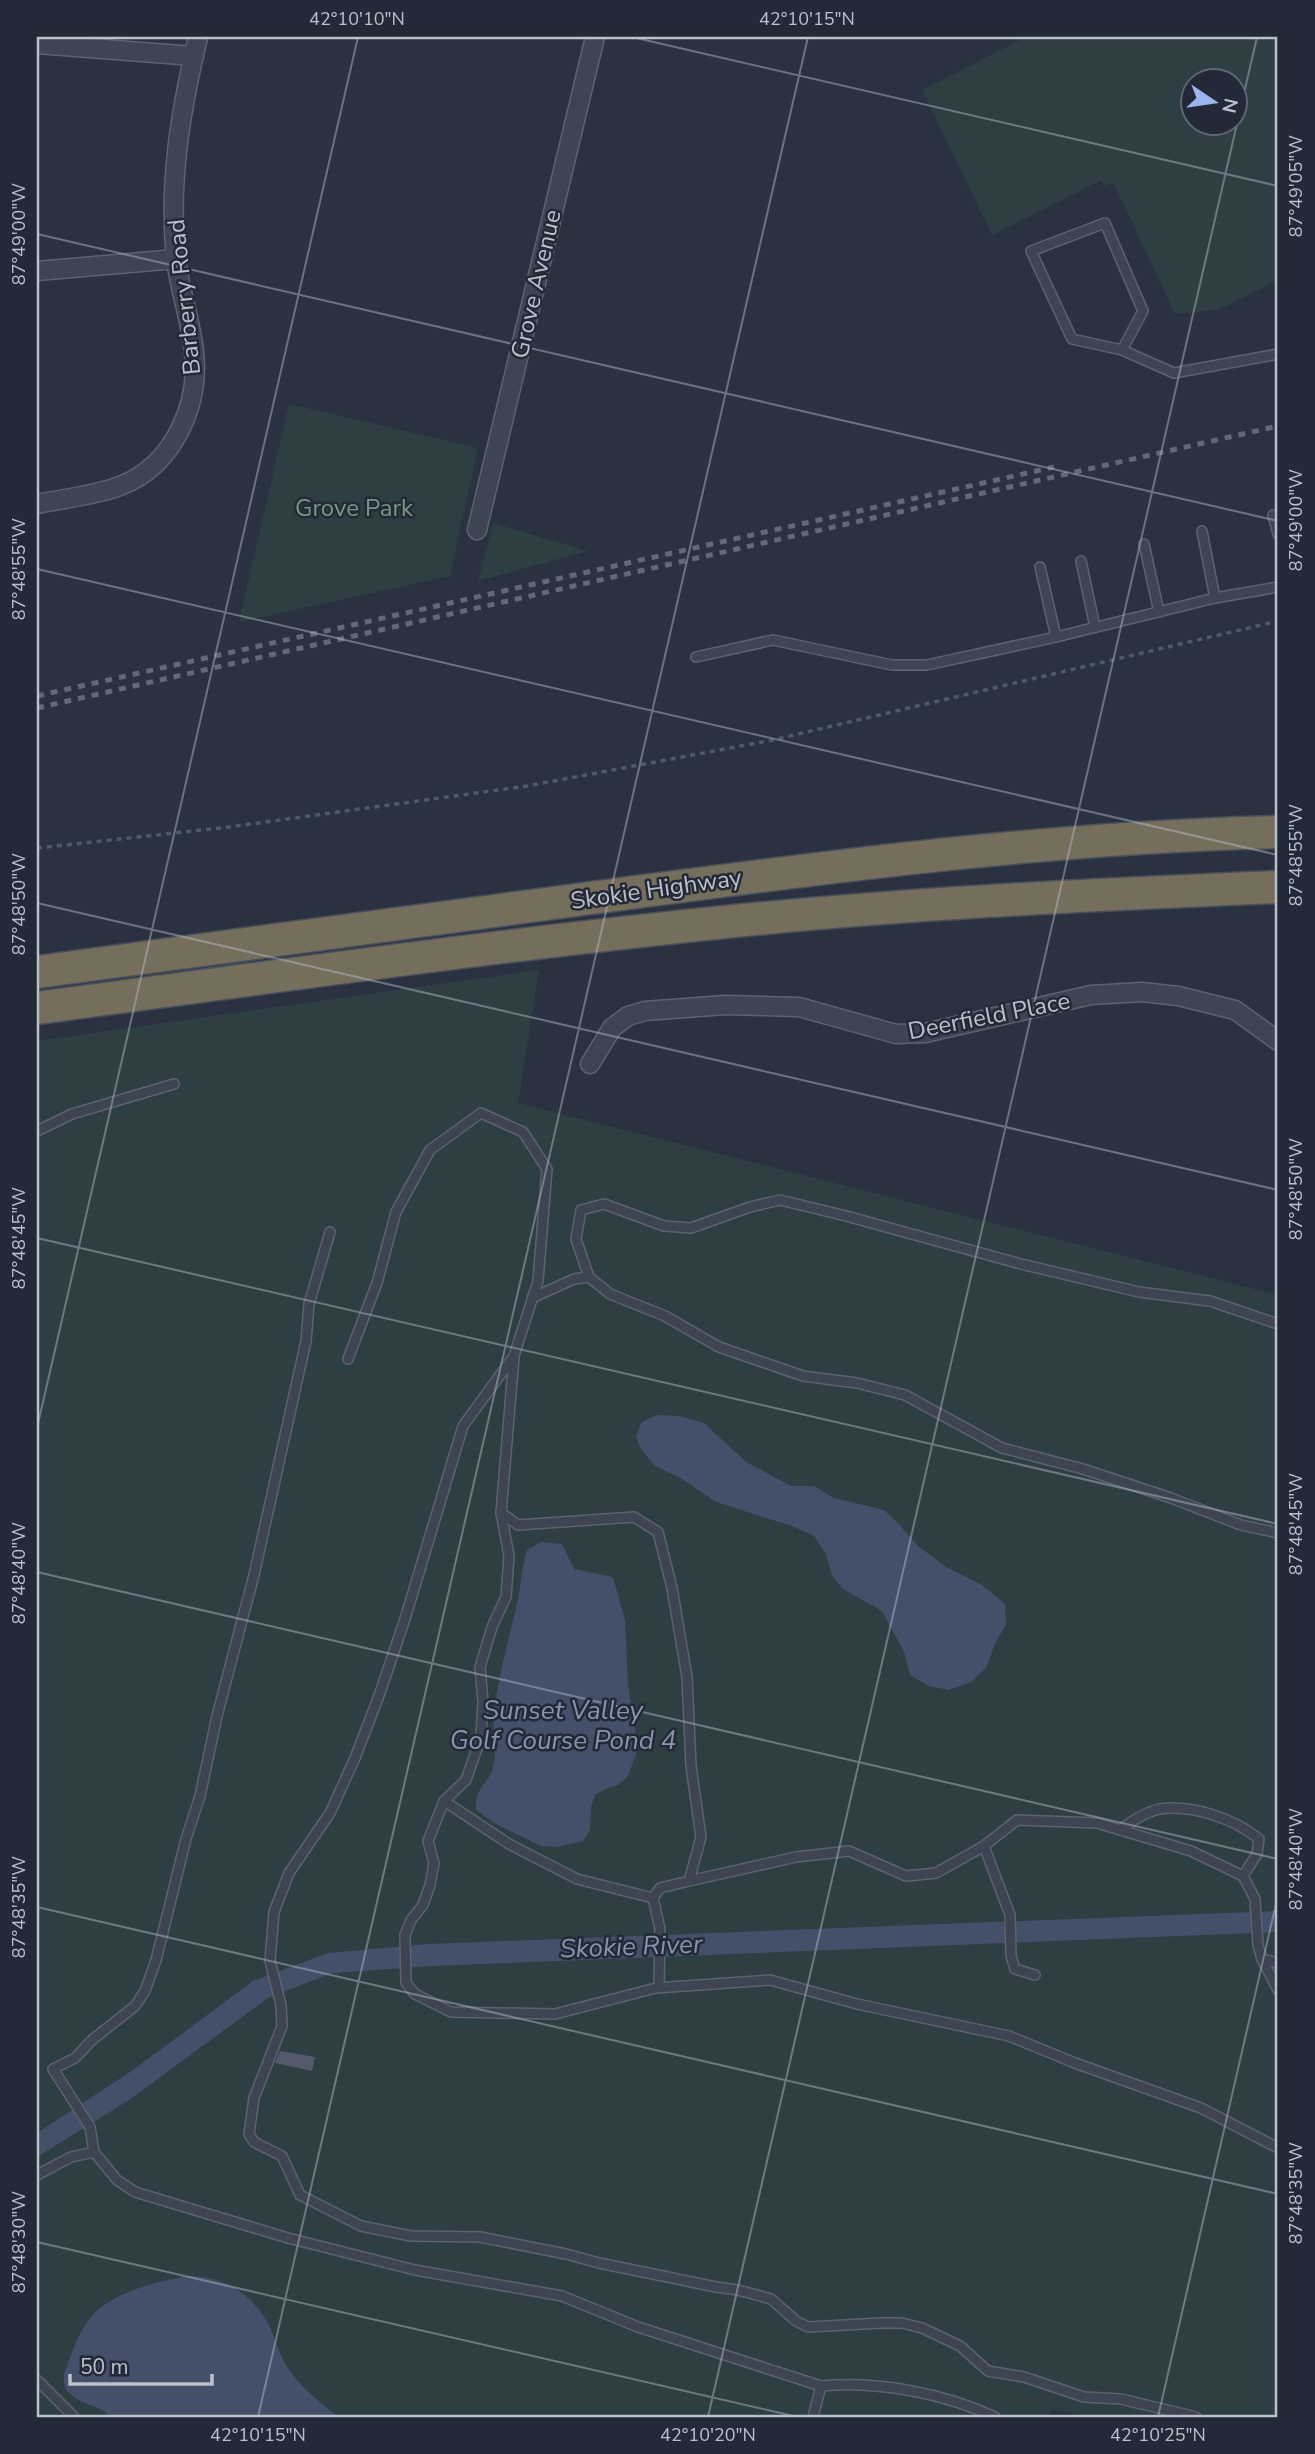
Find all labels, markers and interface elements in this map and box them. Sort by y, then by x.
text: 42°10'10"N [309,7,405,31]
text: 42°10'15"N [759,7,855,31]
north arrow [1178,66,1248,136]
text: N [1215,96,1244,115]
text: 87°49'05"W [1284,135,1308,237]
text: 87°49'00"W [7,183,31,285]
street label: Grove Avenue [503,206,569,362]
street label: Barberry Road [160,217,208,377]
text: 87°49'00"W [1284,469,1308,571]
park label: Grove Park [295,492,414,524]
text: 87°48'55"W [7,518,31,620]
text: 87°48'55"W [1284,804,1308,906]
text: 87°48'50"W [7,853,31,955]
street label: Skokie Highway [568,861,744,917]
street label: Deerfield Place [905,985,1073,1047]
text: 87°48'50"W [1284,1138,1308,1240]
text: 87°48'45"W [7,1187,31,1289]
text: 87°48'45"W [1284,1473,1308,1575]
text: 87°48'40"W [7,1522,31,1624]
water label: Sunset Valley Golf Course Pond 4 [450,1693,676,1758]
text: 87°48'40"W [1284,1808,1308,1910]
text: 87°48'35"W [7,1856,31,1958]
water label: Skokie River [559,1927,703,1966]
text: 87°48'35"W [1284,2142,1308,2244]
text: 87°48'30"W [7,2191,31,2293]
scale bar [70,2342,212,2386]
text: 50 m [80,2353,129,2381]
text: 42°10'15"N [210,2423,306,2447]
text: 42°10'20"N [660,2423,756,2447]
text: 42°10'25"N [1110,2423,1206,2447]

